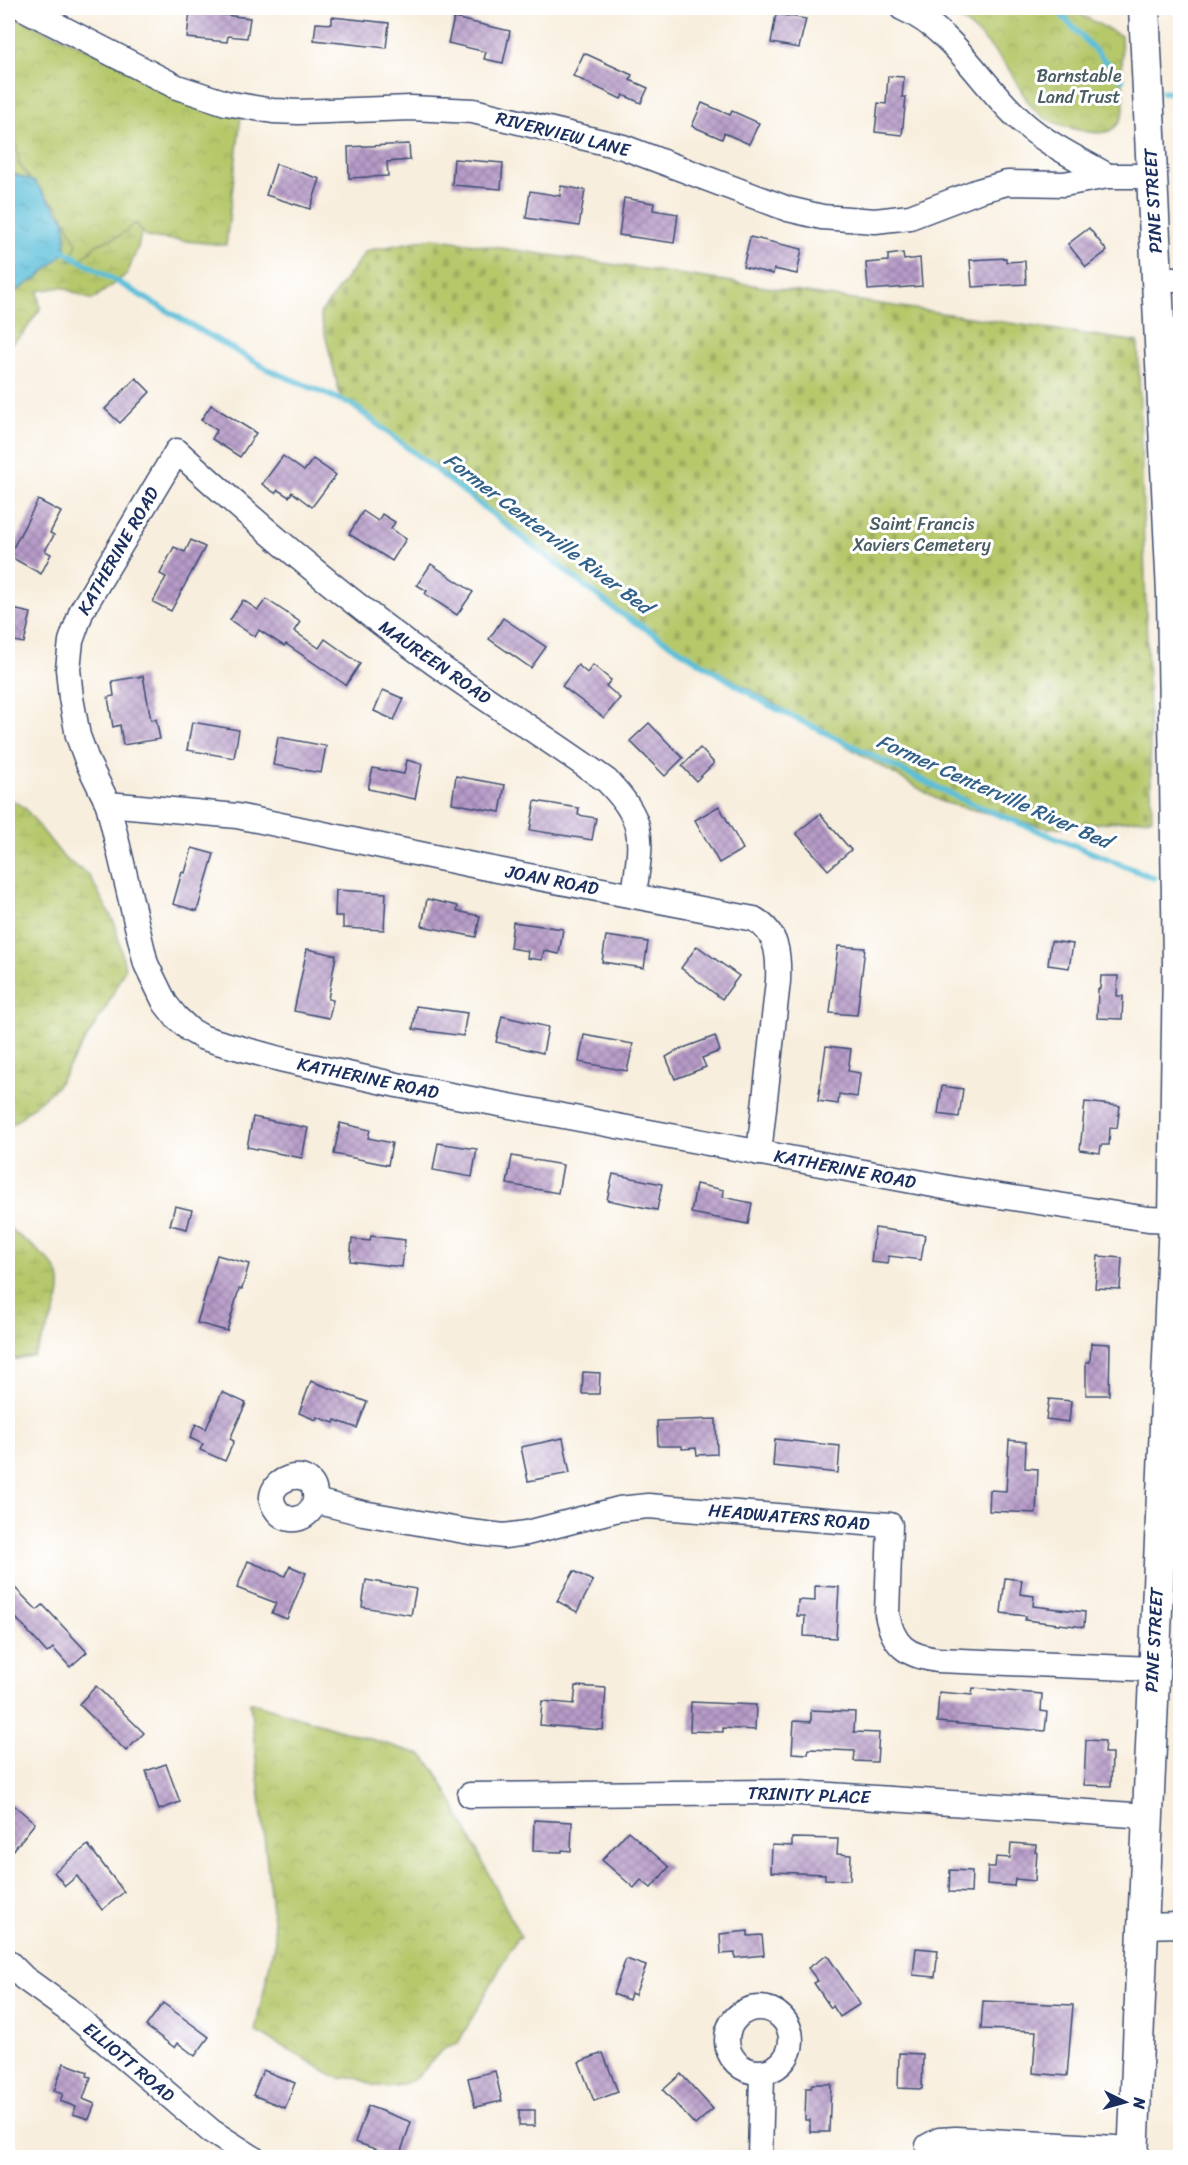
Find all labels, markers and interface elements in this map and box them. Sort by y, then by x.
park label: Barnstable Land Trust [1036,60,1122,113]
street label: RIVERVIEW LANE [493,102,634,166]
street label: PINE STREET [1134,147,1172,254]
water label: Former Centerville River Bed [436,443,664,627]
street label: KATHERINE ROAD [68,481,168,621]
park label: Saint Francis Xaviers Cemetery [852,508,992,561]
street label: MAUREEN ROAD [372,611,498,713]
water label: Former Centerville River Bed [871,724,1122,861]
street label: JOAN ROAD [502,855,601,905]
street label: KATHERINE ROAD [294,1047,442,1109]
street label: KATHERINE ROAD [771,1140,919,1198]
street label: HEADWATERS ROAD [707,1494,871,1540]
street label: PINE STREET [1135,1586,1173,1693]
street label: TRINITY PLACE [747,1777,872,1813]
street label: ELLIOTT ROAD [76,2014,183,2111]
north arrow [1095,2072,1155,2132]
text: N [1124,2095,1154,2111]

